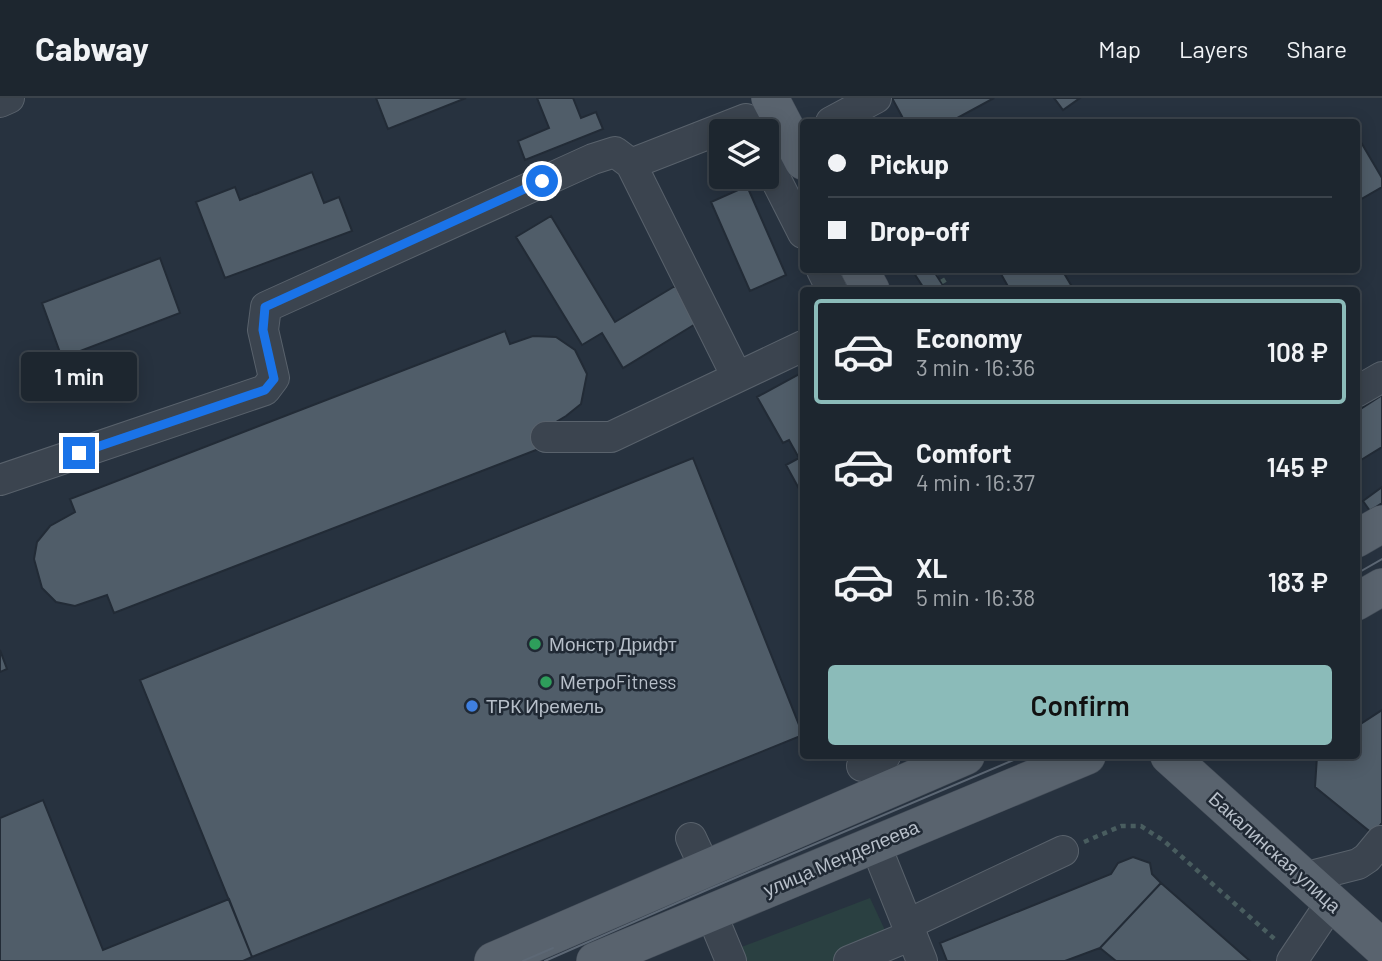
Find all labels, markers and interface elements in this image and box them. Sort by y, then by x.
text: Cabway [35,28,149,68]
text: Map [1098,34,1141,63]
text: Layers [1179,34,1248,63]
text: Share [1286,34,1347,63]
map controls [709,119,779,189]
button: layers [709,119,779,189]
text: Pickup [870,148,949,179]
route start [526,165,558,197]
text: Drop-off [870,215,970,246]
icon: car [832,320,895,383]
text: Economy [916,322,1022,353]
text: 108 ₽ [1267,336,1328,367]
callout: 1 min [21,352,137,400]
text: 3 min · 16:36 [916,353,1035,381]
text: 1 min [54,362,104,390]
icon: car [832,435,895,498]
route end [63,437,95,469]
text: Comfort [916,437,1012,468]
text: 145 ₽ [1266,451,1328,482]
text: 4 min · 16:37 [916,468,1035,496]
icon: car [832,550,895,613]
text: XL [916,552,947,583]
text: 183 ₽ [1268,566,1328,597]
text: 5 min · 16:38 [916,583,1035,611]
place label: Монстр Дрифт [549,632,677,655]
marker: Монстр Дрифт [527,636,543,652]
button: Confirm [828,665,1332,745]
place label: МетроFitness [560,670,676,693]
marker: МетроFitness [538,674,554,690]
place label: ТРК Иремель [486,694,604,717]
marker: ТРК Иремель [464,698,480,714]
street label: Бакалинская улица [1205,786,1346,917]
street label: улица Менделеева [760,814,922,901]

